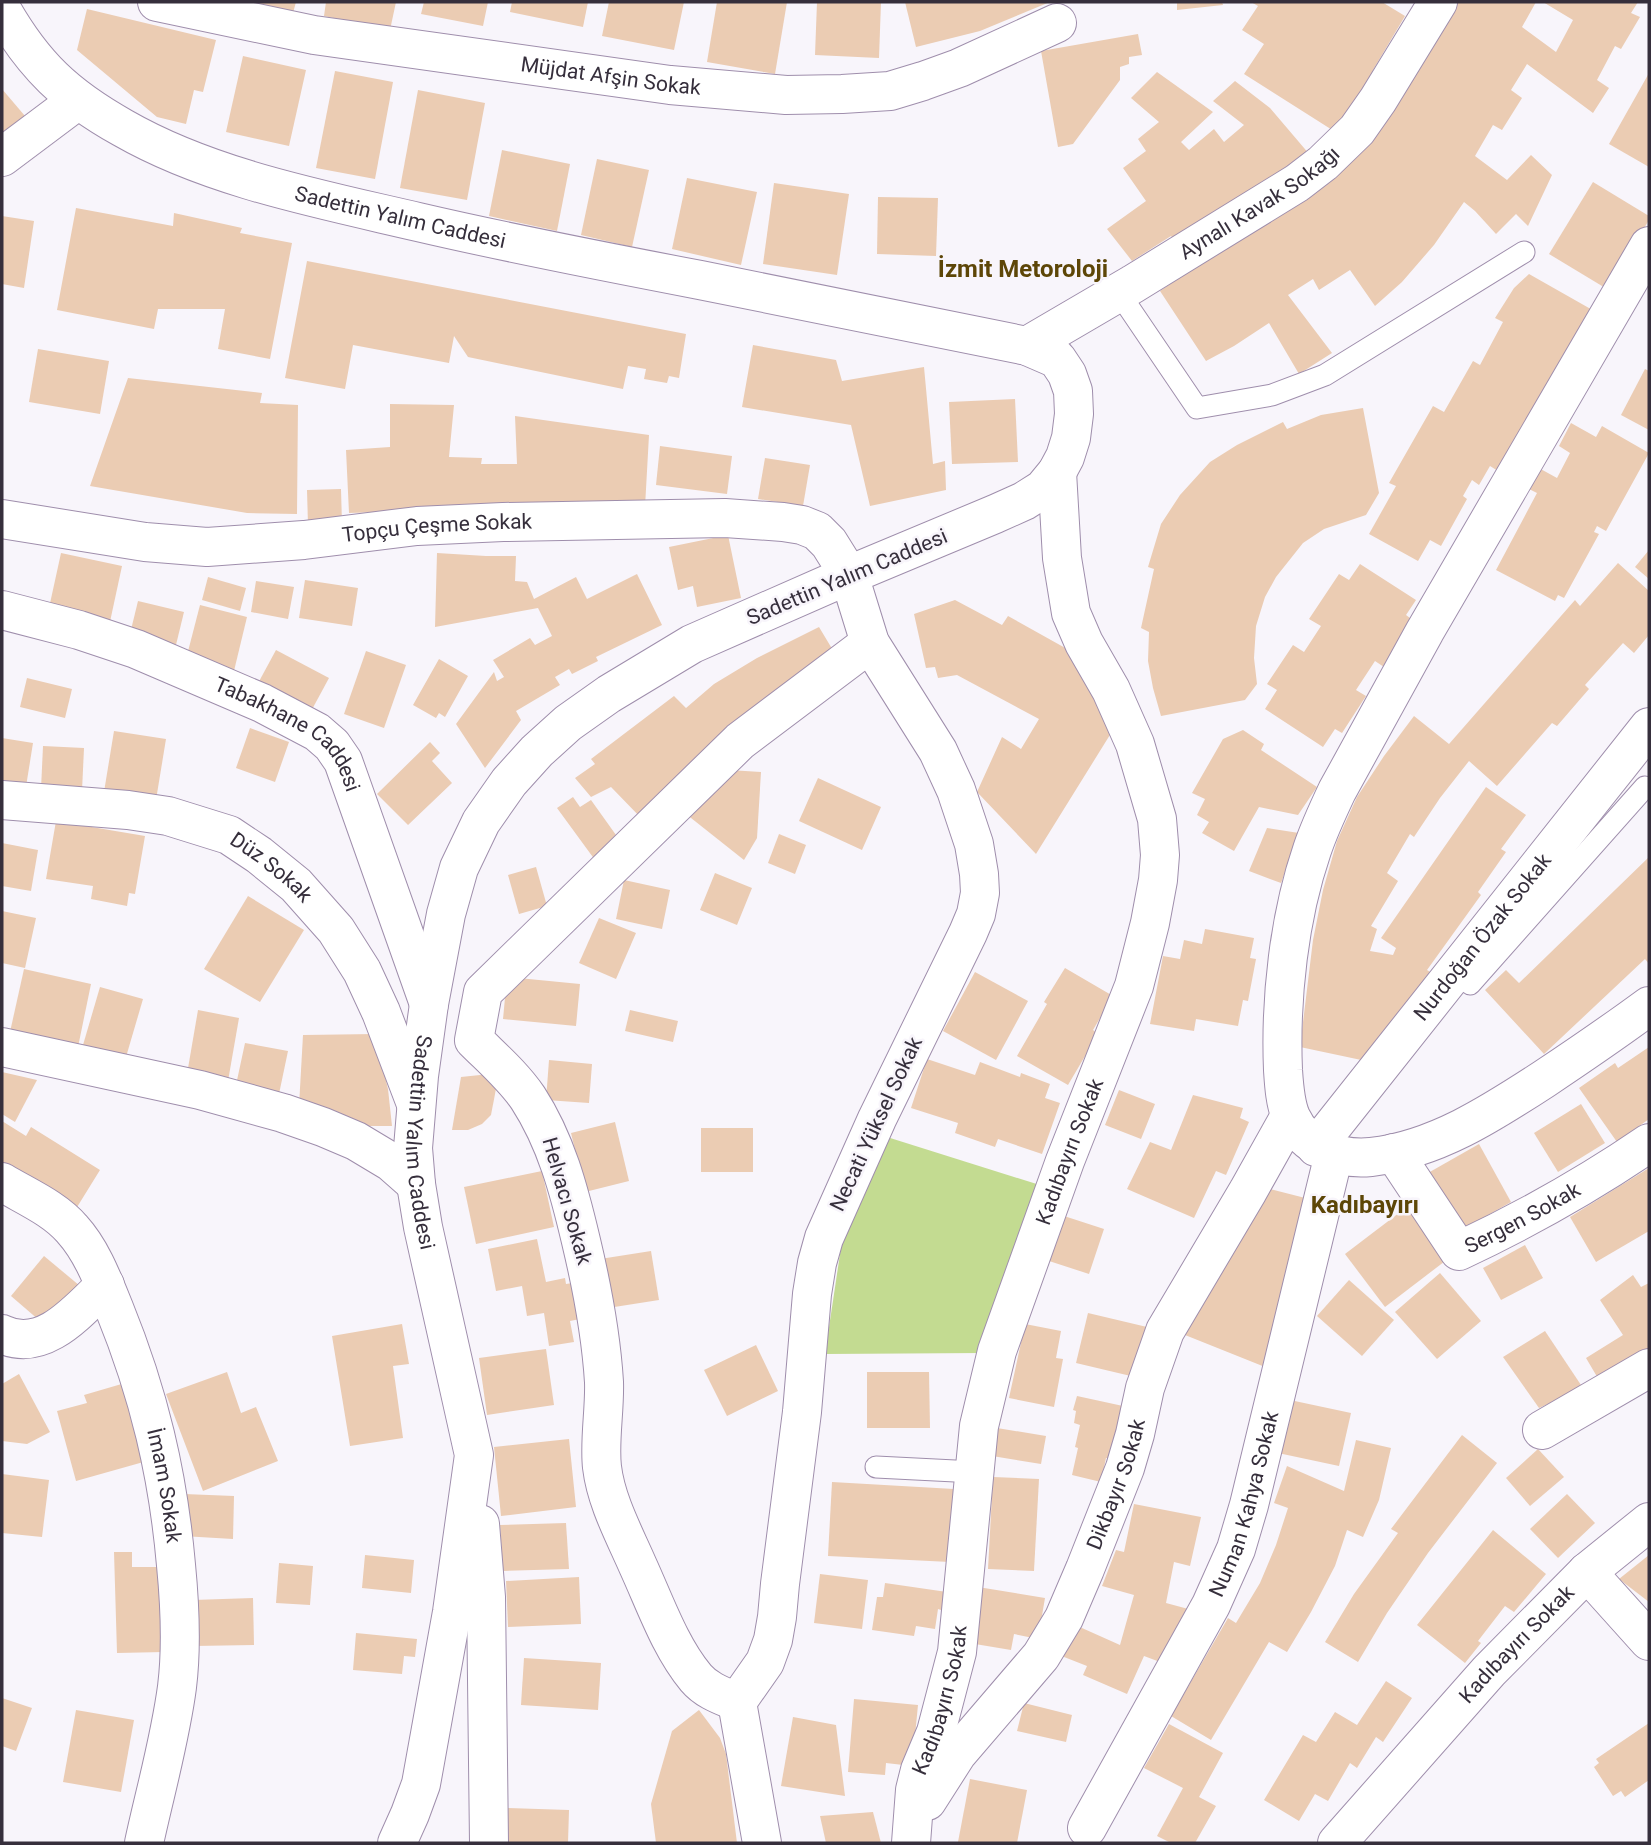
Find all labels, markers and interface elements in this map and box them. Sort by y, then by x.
street label: Müjdat Afşin Sokak [519,52,702,100]
street label: Aynalı Kavak Sokağı [1175,142,1345,265]
street label: Sadettin Yalım Caddesi [292,181,508,253]
district label: İzmit Metoroloji [938,255,1108,283]
street label: Topçu Çeşme Sokak [341,509,533,547]
street label: Sadettin Yalım Caddesi [743,524,951,630]
street label: Tabakhane Caddesi [211,672,365,795]
street label: Düz Sokak [226,827,318,907]
street label: Nurdoğan Özak Sokak [1409,848,1556,1025]
street label: Necati Yüksel Sokak [825,1033,927,1215]
street label: Sadettin Yalım Caddesi [401,1034,440,1252]
street label: Kadıbayırı Sokak [1031,1075,1108,1228]
street label: Helvacı Sokak [537,1135,597,1268]
street label: Sergen Sokak [1461,1177,1585,1259]
district label: Kadıbayırı [1311,1191,1419,1219]
street label: Numan Kahya Sokak [1204,1408,1283,1600]
street label: Dikbayır Sokak [1082,1416,1150,1553]
street label: İmam Sokak [142,1426,186,1545]
street label: Kadıbayırı Sokak [1454,1580,1579,1708]
street label: Kadıbayırı Sokak [907,1624,972,1778]

